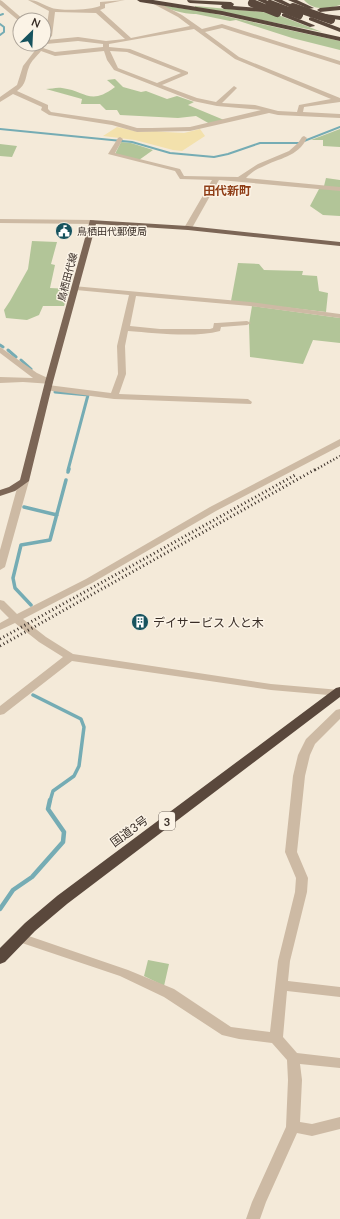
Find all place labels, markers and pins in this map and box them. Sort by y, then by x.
public building icon: 鳥栖田代郵便局 [54,221,74,241]
place label: 鳥栖田代郵便局 [77,225,147,237]
building icon: デイサービス 人と木 [130,612,150,632]
place label: デイサービス 人と木 [153,615,264,630]

